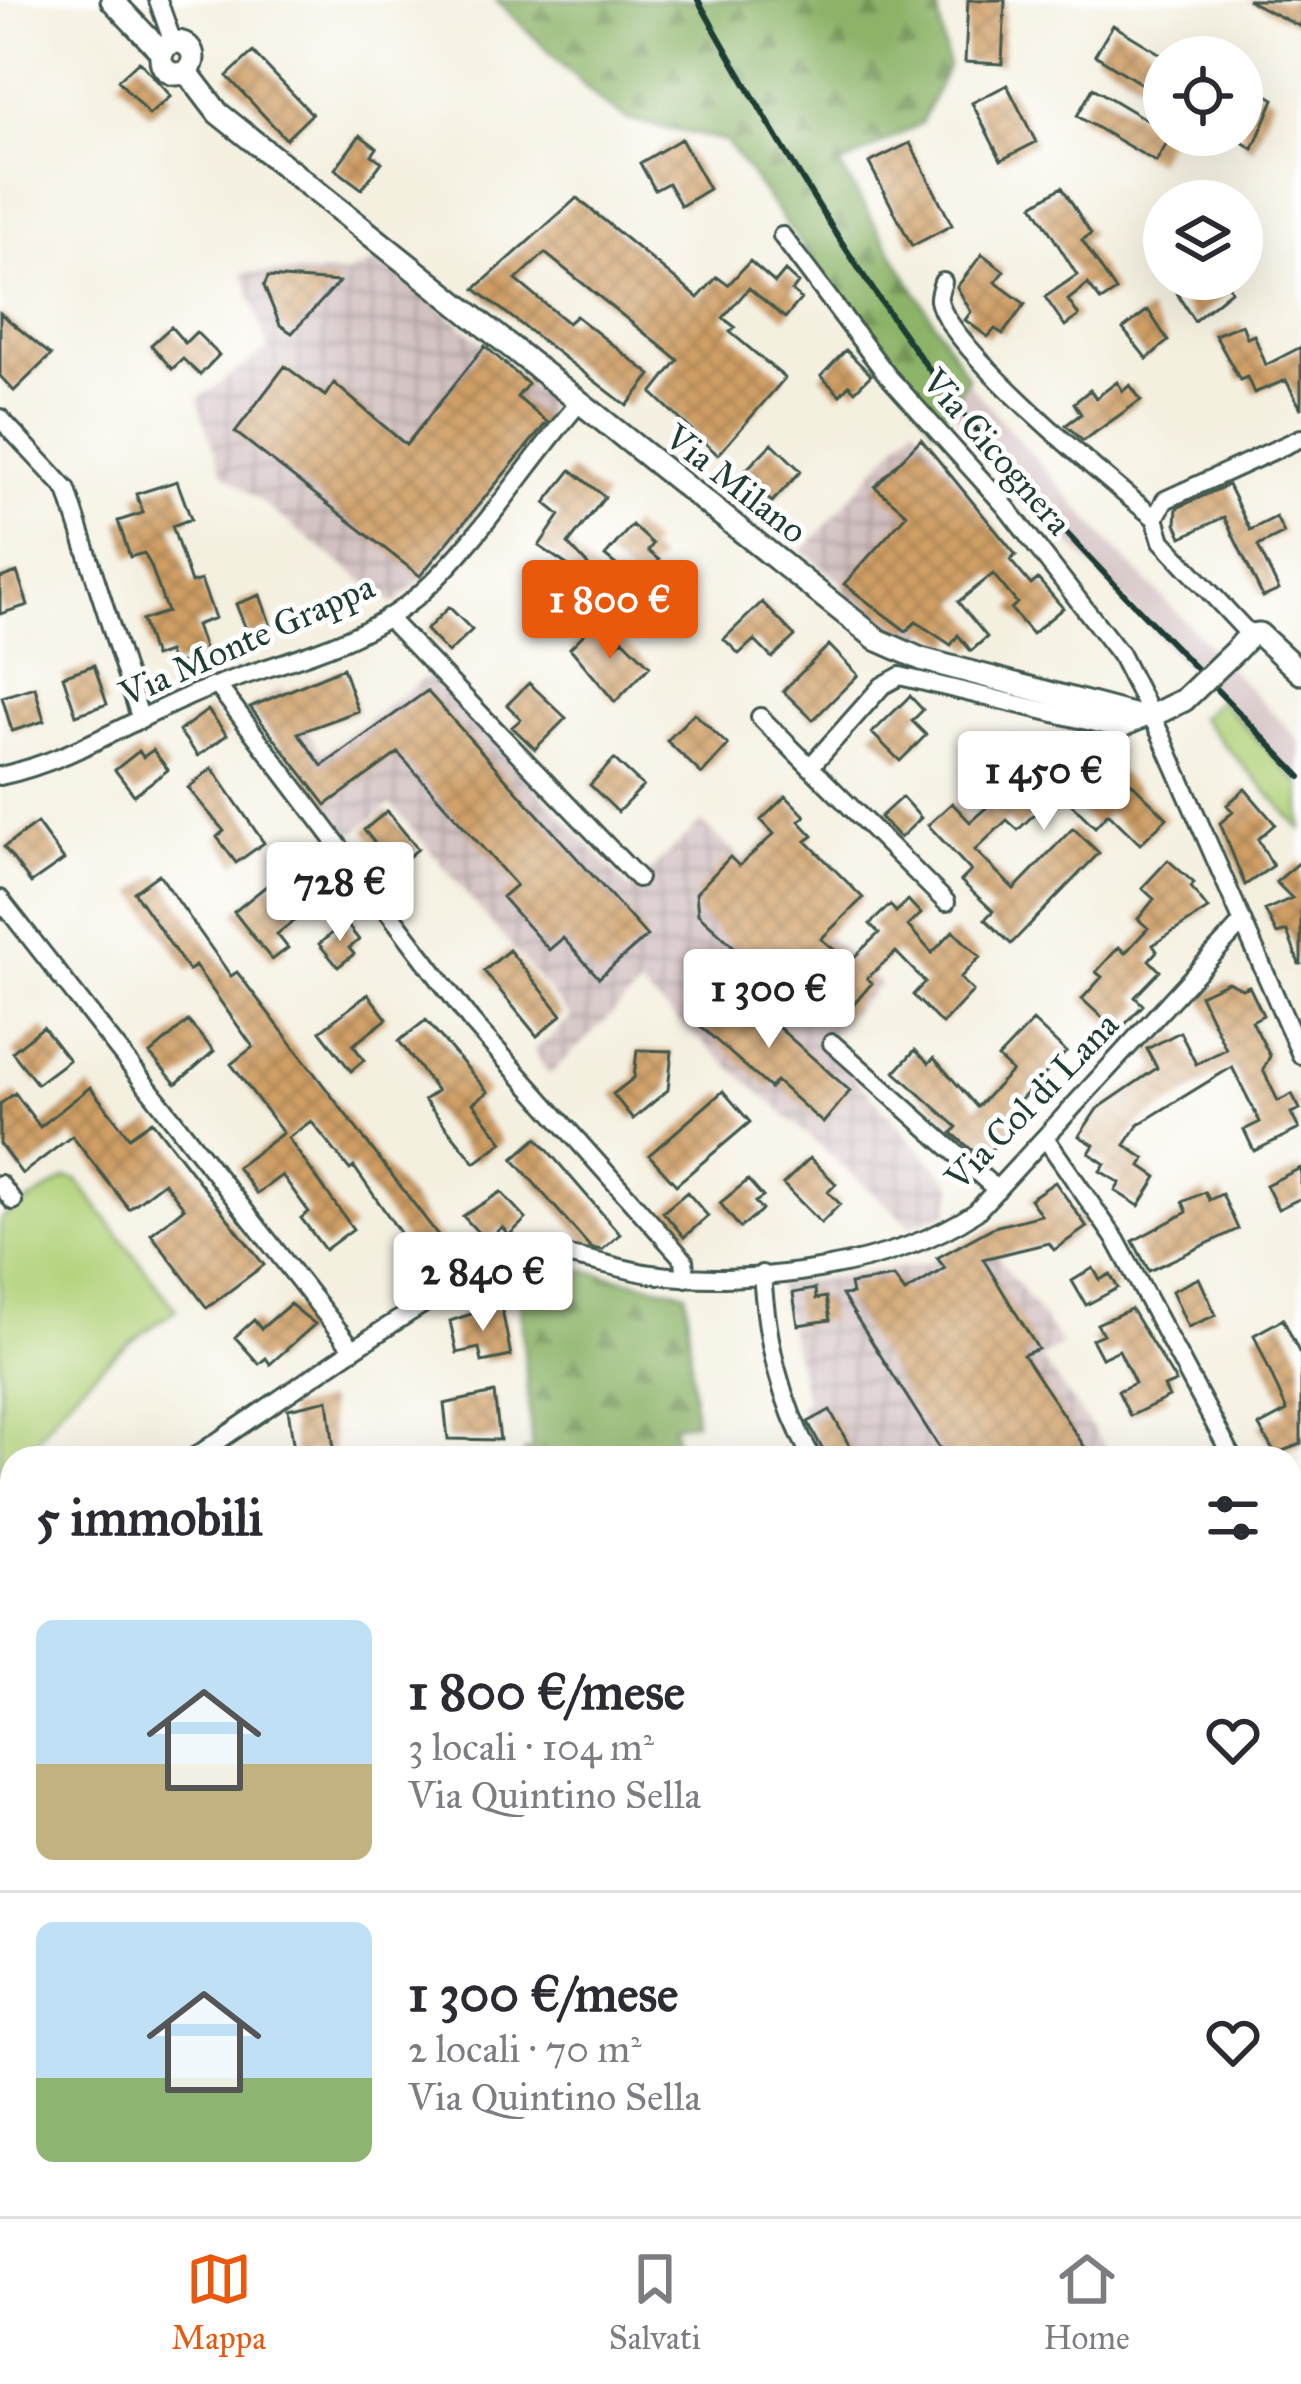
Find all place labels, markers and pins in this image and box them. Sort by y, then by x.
pin: 1 800 € [499,560,721,662]
pin: 1 450 € [933,731,1155,833]
pin: 728 € [256,842,424,944]
pin: 1 300 € [658,949,880,1051]
pin: 2 840 € [372,1232,594,1334]

